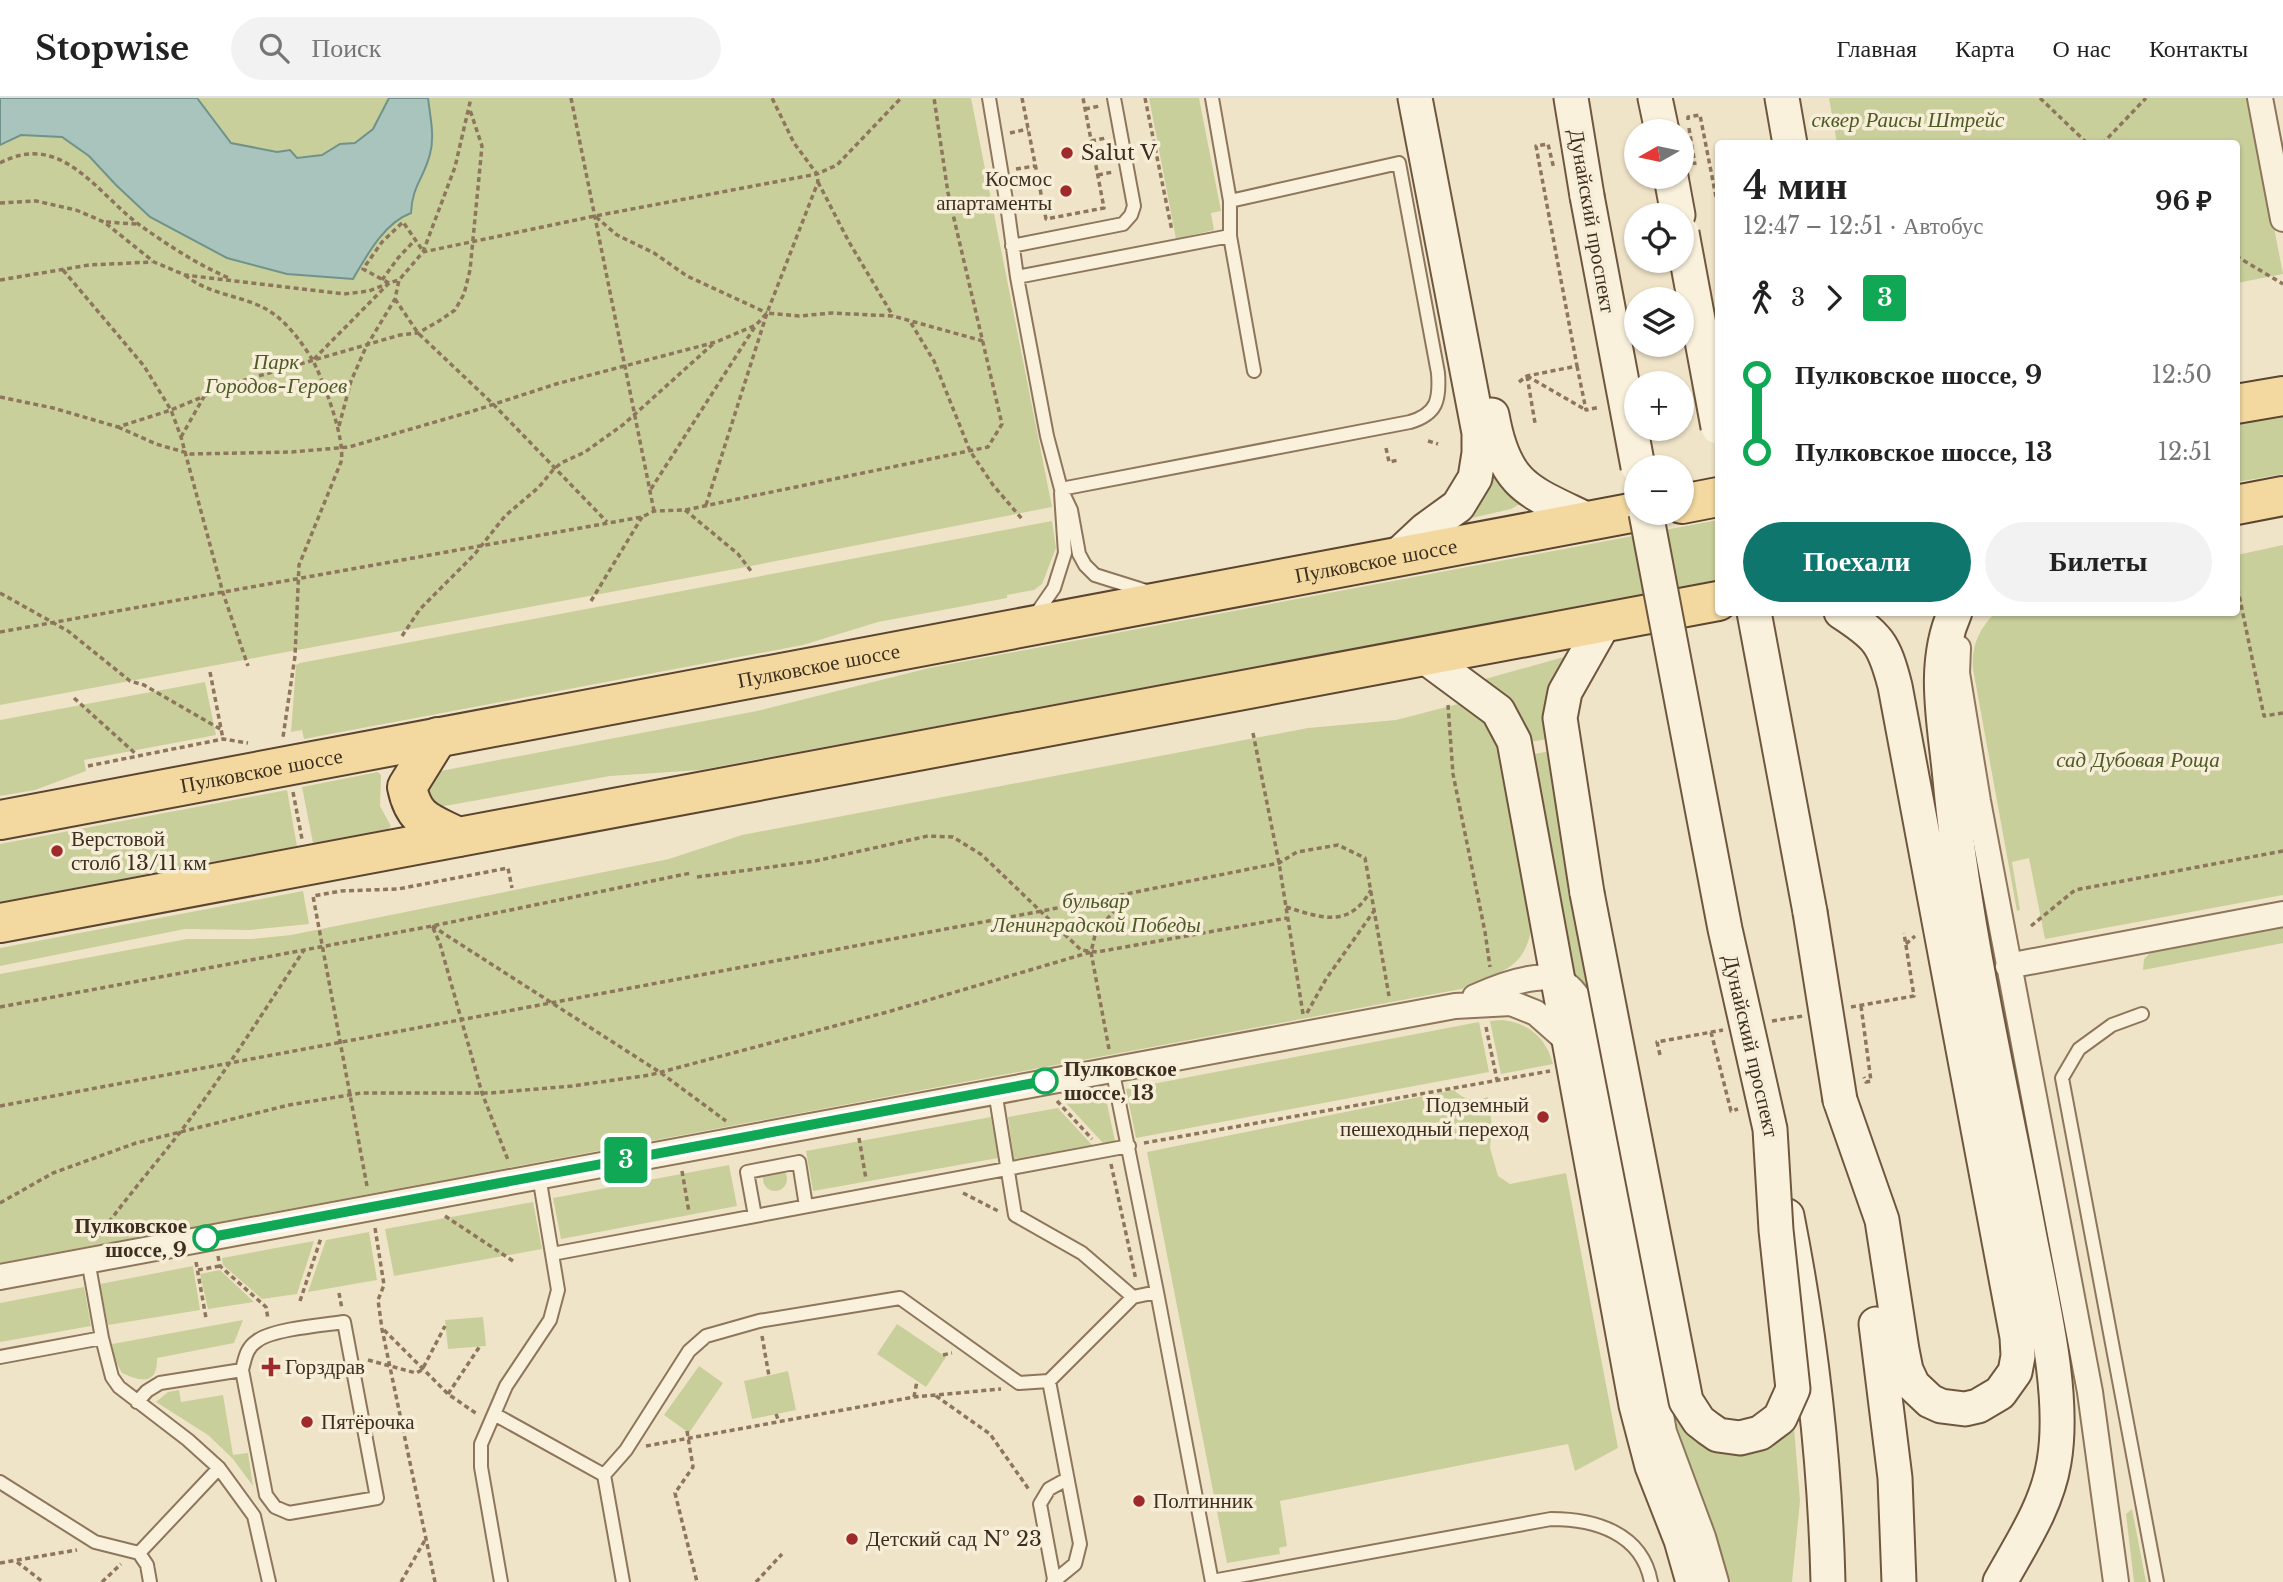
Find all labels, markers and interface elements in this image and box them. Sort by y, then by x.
search box [231,17,721,80]
text: Stopwise [35,28,189,69]
icon: search [255,29,293,67]
text: Поиск [311,32,381,64]
text: Главная [1837,34,1917,63]
text: Карта [1955,34,2015,63]
text: О нас [2053,34,2111,63]
text: Контакты [2149,34,2248,63]
park label: сквер Раисы Штрейс [1812,107,2005,133]
north arrow [1624,119,1694,189]
map controls [1624,119,1694,525]
street label: Дунайский проспект [1563,127,1621,315]
place label: Salut V [1081,140,1157,166]
marker: Salut V [1059,145,1075,161]
text: 4 мин [1743,162,1847,209]
place label: Космос апартаменты [936,166,1052,216]
marker: Космос апартаменты [1058,183,1074,199]
text: 96 ₽ [2155,185,2212,217]
button: locate [1624,203,1694,273]
text: 12:47 – 12:51 · Автобус [1743,212,1984,240]
icon: walk [1743,279,1781,317]
icon: forward [1815,279,1853,317]
text: 3 [1877,283,1892,312]
text: 3 [1791,284,1805,312]
button: layers [1624,287,1694,357]
park label: Парк Городов-Героев [204,349,347,399]
text: Пулковское шоссе, 9 [1795,359,2042,391]
text: 12:50 [2152,361,2212,389]
button: + [1624,371,1694,441]
text: Пулковское шоссе, 13 [1795,436,2053,468]
text: 12:51 [2158,438,2212,466]
button: − [1624,455,1694,525]
button: Поехали [1743,522,1971,602]
button: Билеты [1985,522,2212,602]
street label: Пулковское шоссе [1292,533,1459,589]
street label: Пулковское шоссе [735,638,902,694]
street label: Пулковское шоссе [178,743,345,799]
park label: сад Дубовая Роща [2056,747,2220,773]
place label: Верстовой столб 13/11 км [71,826,207,876]
marker: Верстовой столб 13/11 км [49,843,65,859]
park label: бульвар Ленинградской Победы [990,888,1201,938]
street label: Дунайский проспект [1717,952,1785,1140]
place label: Пулковское шоссе, 13 [1064,1056,1176,1106]
marker: Пулковское шоссе, 13 [1032,1068,1058,1094]
place label: Подземный пешеходный переход [1340,1092,1529,1142]
marker: Подземный пешеходный переход [1535,1109,1551,1125]
line badge: 3 [603,1137,649,1183]
text: 3 [618,1145,634,1174]
place label: Пулковское шоссе, 9 [75,1213,187,1263]
marker: Пулковское шоссе, 9 [193,1225,219,1251]
place label: Горздрав [285,1354,365,1380]
marker: Горздрав [263,1359,279,1375]
place label: Пятёрочка [321,1409,415,1435]
marker: Пятёрочка [299,1414,315,1430]
place label: Полтинник [1153,1488,1254,1514]
marker: Полтинник [1131,1493,1147,1509]
place label: Детский сад № 23 [866,1526,1042,1552]
marker: Детский сад № 23 [844,1531,860,1547]

